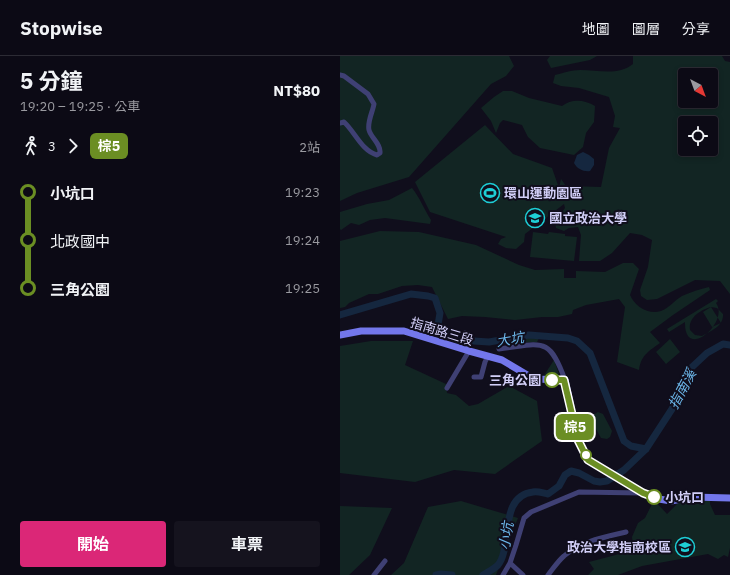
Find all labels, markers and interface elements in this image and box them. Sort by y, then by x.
text: Stopwise [20,16,103,40]
text: 地圖 [582,20,610,38]
text: 圖層 [632,20,660,38]
text: 分享 [682,20,710,38]
text: 5 分鐘 [20,66,82,95]
north arrow [678,68,718,108]
map controls [678,68,718,156]
text: NT$80 [273,81,320,100]
text: 19:20 – 19:25 · 公車 [20,98,140,115]
button: locate [678,116,718,156]
icon: walk [20,135,42,157]
icon: forward [62,135,84,157]
text: 棕5 [98,137,120,155]
text: 3 [48,138,56,155]
text: 2站 [299,139,320,156]
sports icon: 環山運動園區 [479,182,501,204]
text: 小坑口 [50,184,95,203]
text: 19:23 [285,184,320,201]
place label: 環山運動園區 [504,185,582,202]
school or university icon: 國立政治大學 [524,207,546,229]
place label: 國立政治大學 [549,210,627,227]
text: 北政國中 [50,232,110,251]
text: 19:24 [285,232,320,249]
text: 三角公園 [50,280,110,299]
text: 19:25 [285,280,320,297]
street label: 指南路三段 [408,314,475,349]
water label: 大坑 [495,328,527,350]
water label: 指南溪 [664,364,701,412]
place label: 三角公園 [489,372,541,389]
marker: 三角公園 [544,372,560,388]
line badge: 棕5 [557,414,593,440]
text: 棕5 [564,418,586,436]
unlabelled marker [580,449,592,461]
marker: 小坑口 [646,489,662,505]
place label: 小坑口 [665,489,704,506]
water label: 小坑 [495,519,517,551]
button: 開始 [20,521,166,567]
button: 車票 [174,521,320,567]
school or university icon: 政治大學指南校區 [674,536,696,558]
place label: 政治大學指南校區 [567,539,671,556]

